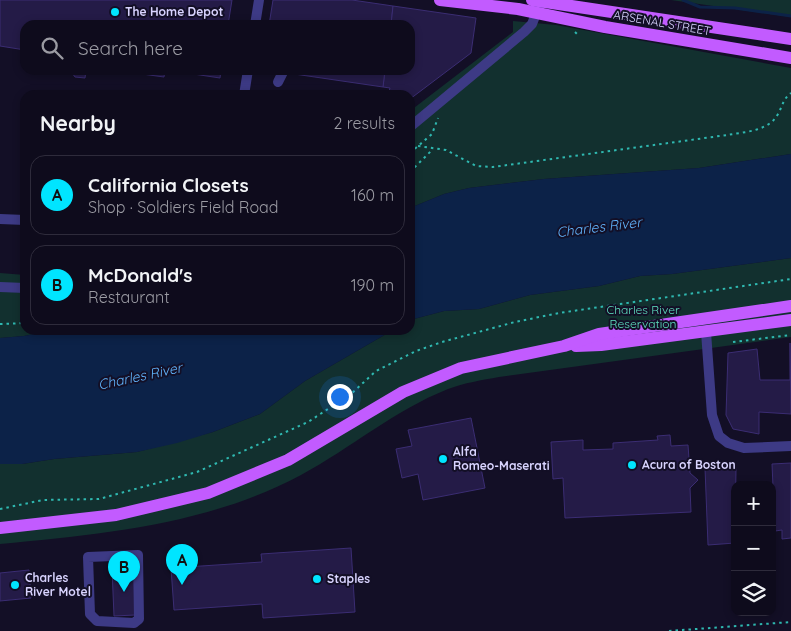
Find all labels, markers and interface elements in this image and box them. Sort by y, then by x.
place label: The Home Depot [125,4,223,19]
marker: The Home Depot [109,6,121,18]
street label: ARSENAL STREET [612,7,712,38]
search box [20,20,415,75]
icon: search [38,34,66,62]
text: Search here [78,36,183,60]
text: Nearby [40,110,116,136]
text: 2 results [333,113,395,133]
text: California Closets [88,173,249,197]
text: A [52,185,62,205]
text: 160 m [351,185,394,205]
text: Shop · Soldiers Field Road [88,197,278,217]
water label: Charles River [556,213,644,241]
text: McDonald's [88,263,192,287]
text: B [52,275,62,295]
text: 190 m [351,275,394,295]
text: Restaurant [88,287,170,307]
park label: Charles River Reservation [606,302,680,331]
water label: Charles River [96,358,185,394]
your location [327,384,353,410]
place label: Alfa Romeo-Maserati [453,444,550,473]
marker: Alfa Romeo-Maserati [437,453,449,465]
place label: Acura of Boston [642,457,736,472]
marker: Acura of Boston [626,459,638,471]
map controls [731,481,776,616]
button: + [731,481,776,526]
button: − [731,526,776,571]
pin: A [166,544,198,585]
pin: B [108,551,140,592]
place label: Charles River Motel [25,570,91,599]
place label: Staples [327,571,370,586]
button: layers [731,571,776,616]
marker: Staples [311,573,323,585]
marker: Charles River Motel [9,579,21,591]

